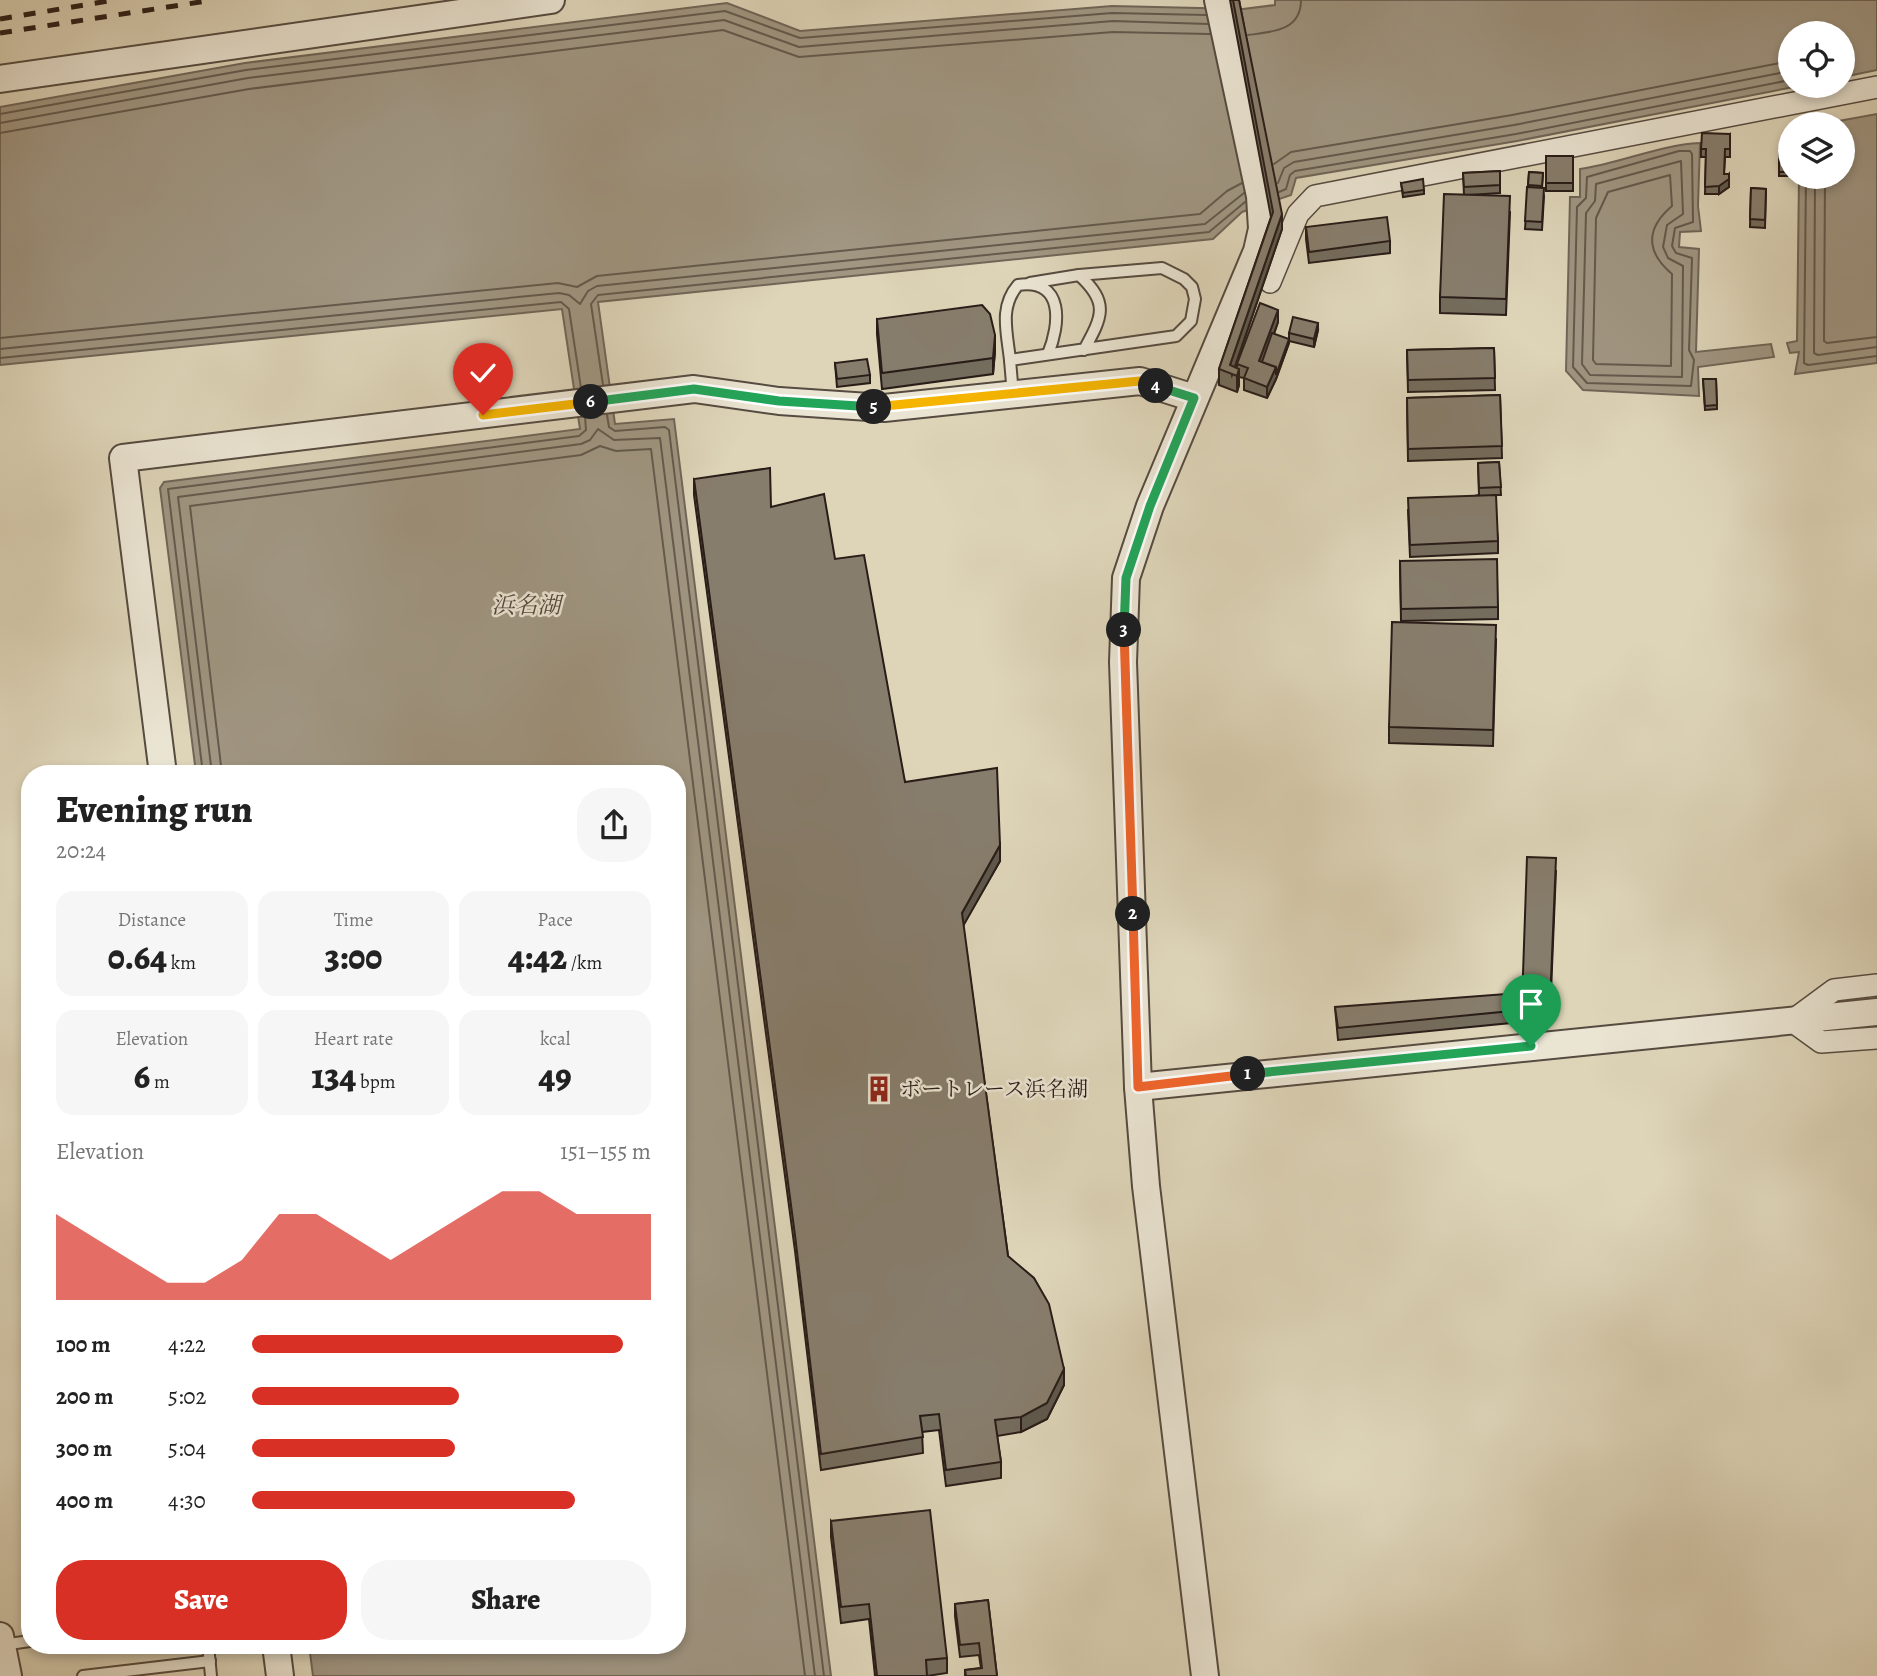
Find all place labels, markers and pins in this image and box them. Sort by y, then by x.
pin [453,343,513,415]
pin: 4 [1138,368,1174,404]
pin: 6 [574,384,608,420]
pin: 5 [856,390,892,424]
pin: 3 [1106,612,1142,648]
pin: 2 [1116,897,1150,932]
pin [1501,974,1561,1046]
pin: 1 [1230,1056,1266,1092]
building icon: ボートレース浜名湖 [864,1074,894,1104]
place label: ボートレース浜名湖 [900,1075,1088,1103]

